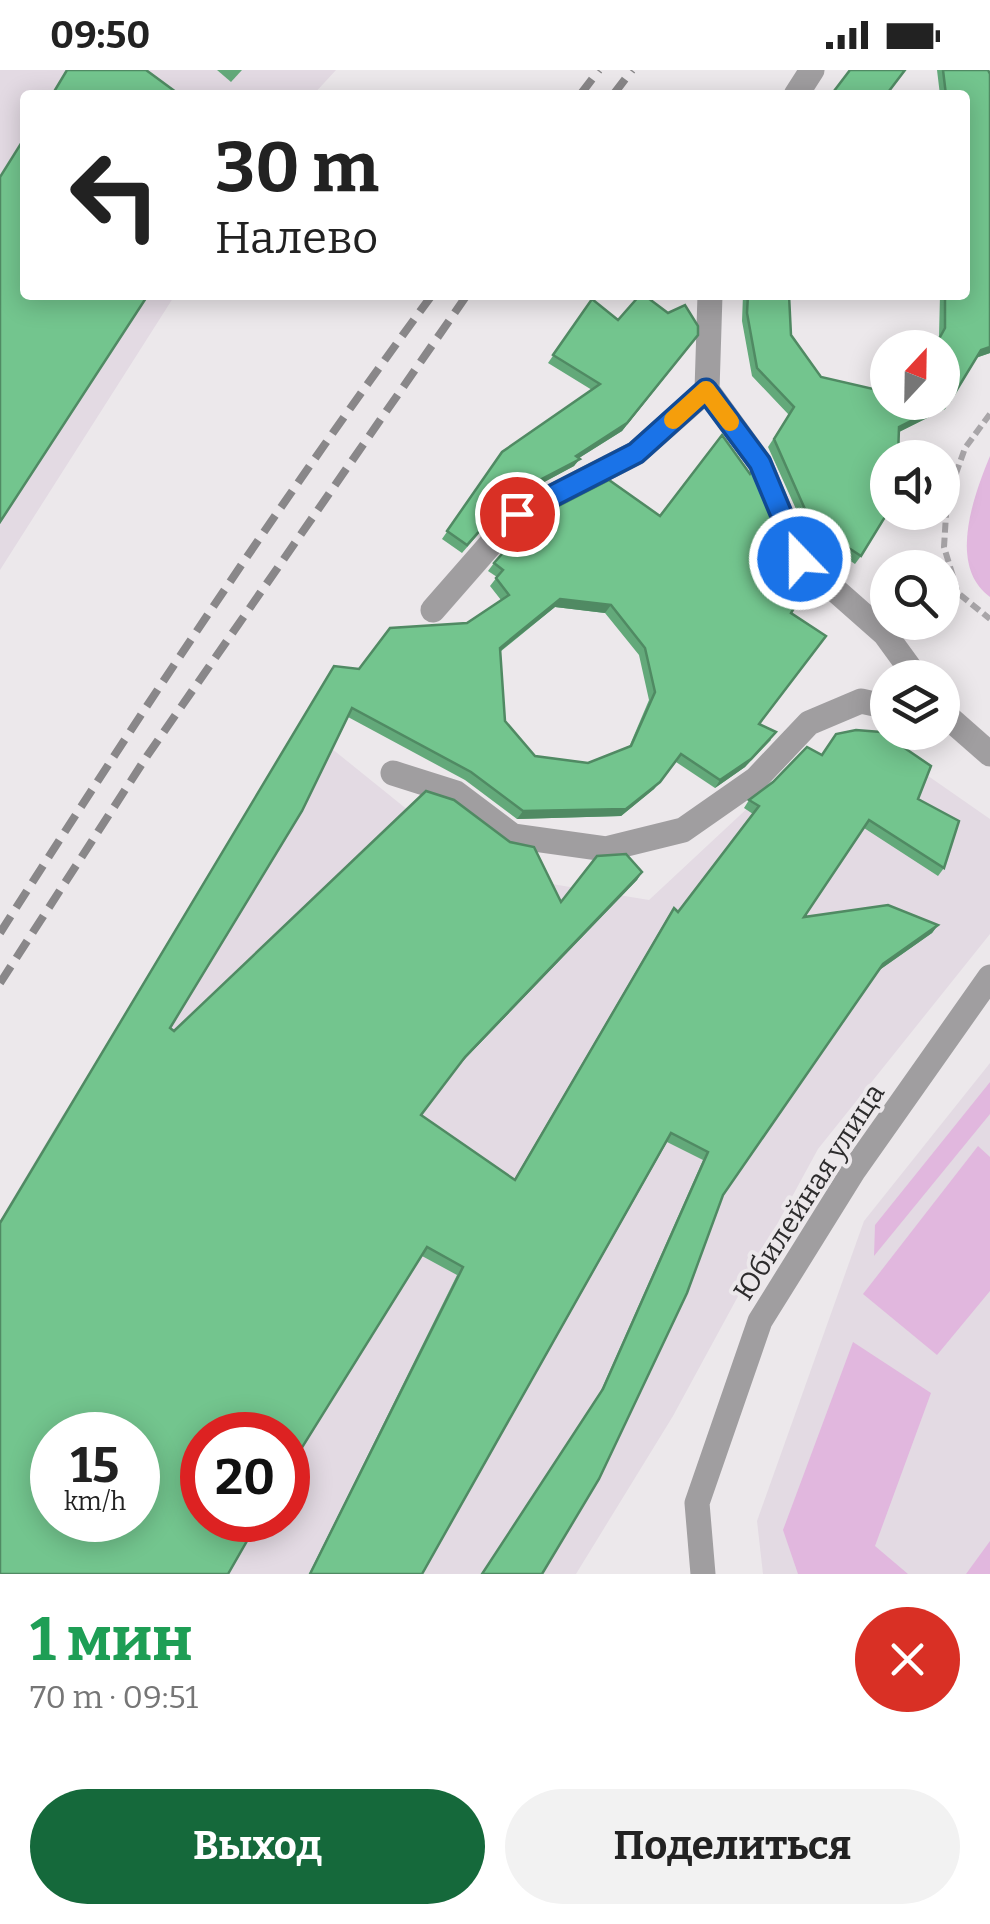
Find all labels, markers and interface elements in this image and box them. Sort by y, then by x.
text: 09:50 [50,12,150,58]
text: 30 m [215,126,379,210]
icon: left [50,130,180,260]
text: Налево [215,211,378,265]
north arrow [870,330,960,420]
map controls [870,330,960,750]
button: sound [870,440,960,530]
pin [475,472,560,557]
icon: arrive [490,487,545,542]
position arrow [748,507,852,611]
button: search [870,550,960,640]
button: layers [870,660,960,750]
street label: Юбилейная улица [727,1078,891,1306]
speed limit sign: 20 [180,1412,310,1542]
text: 15 [71,1435,119,1495]
text: km/h [64,1487,126,1517]
text: 1 мин [30,1604,192,1676]
button: close [855,1607,960,1712]
text: 70 m · 09:51 [30,1678,198,1716]
button: Выход [30,1789,485,1904]
button: Поделиться [505,1789,960,1904]

